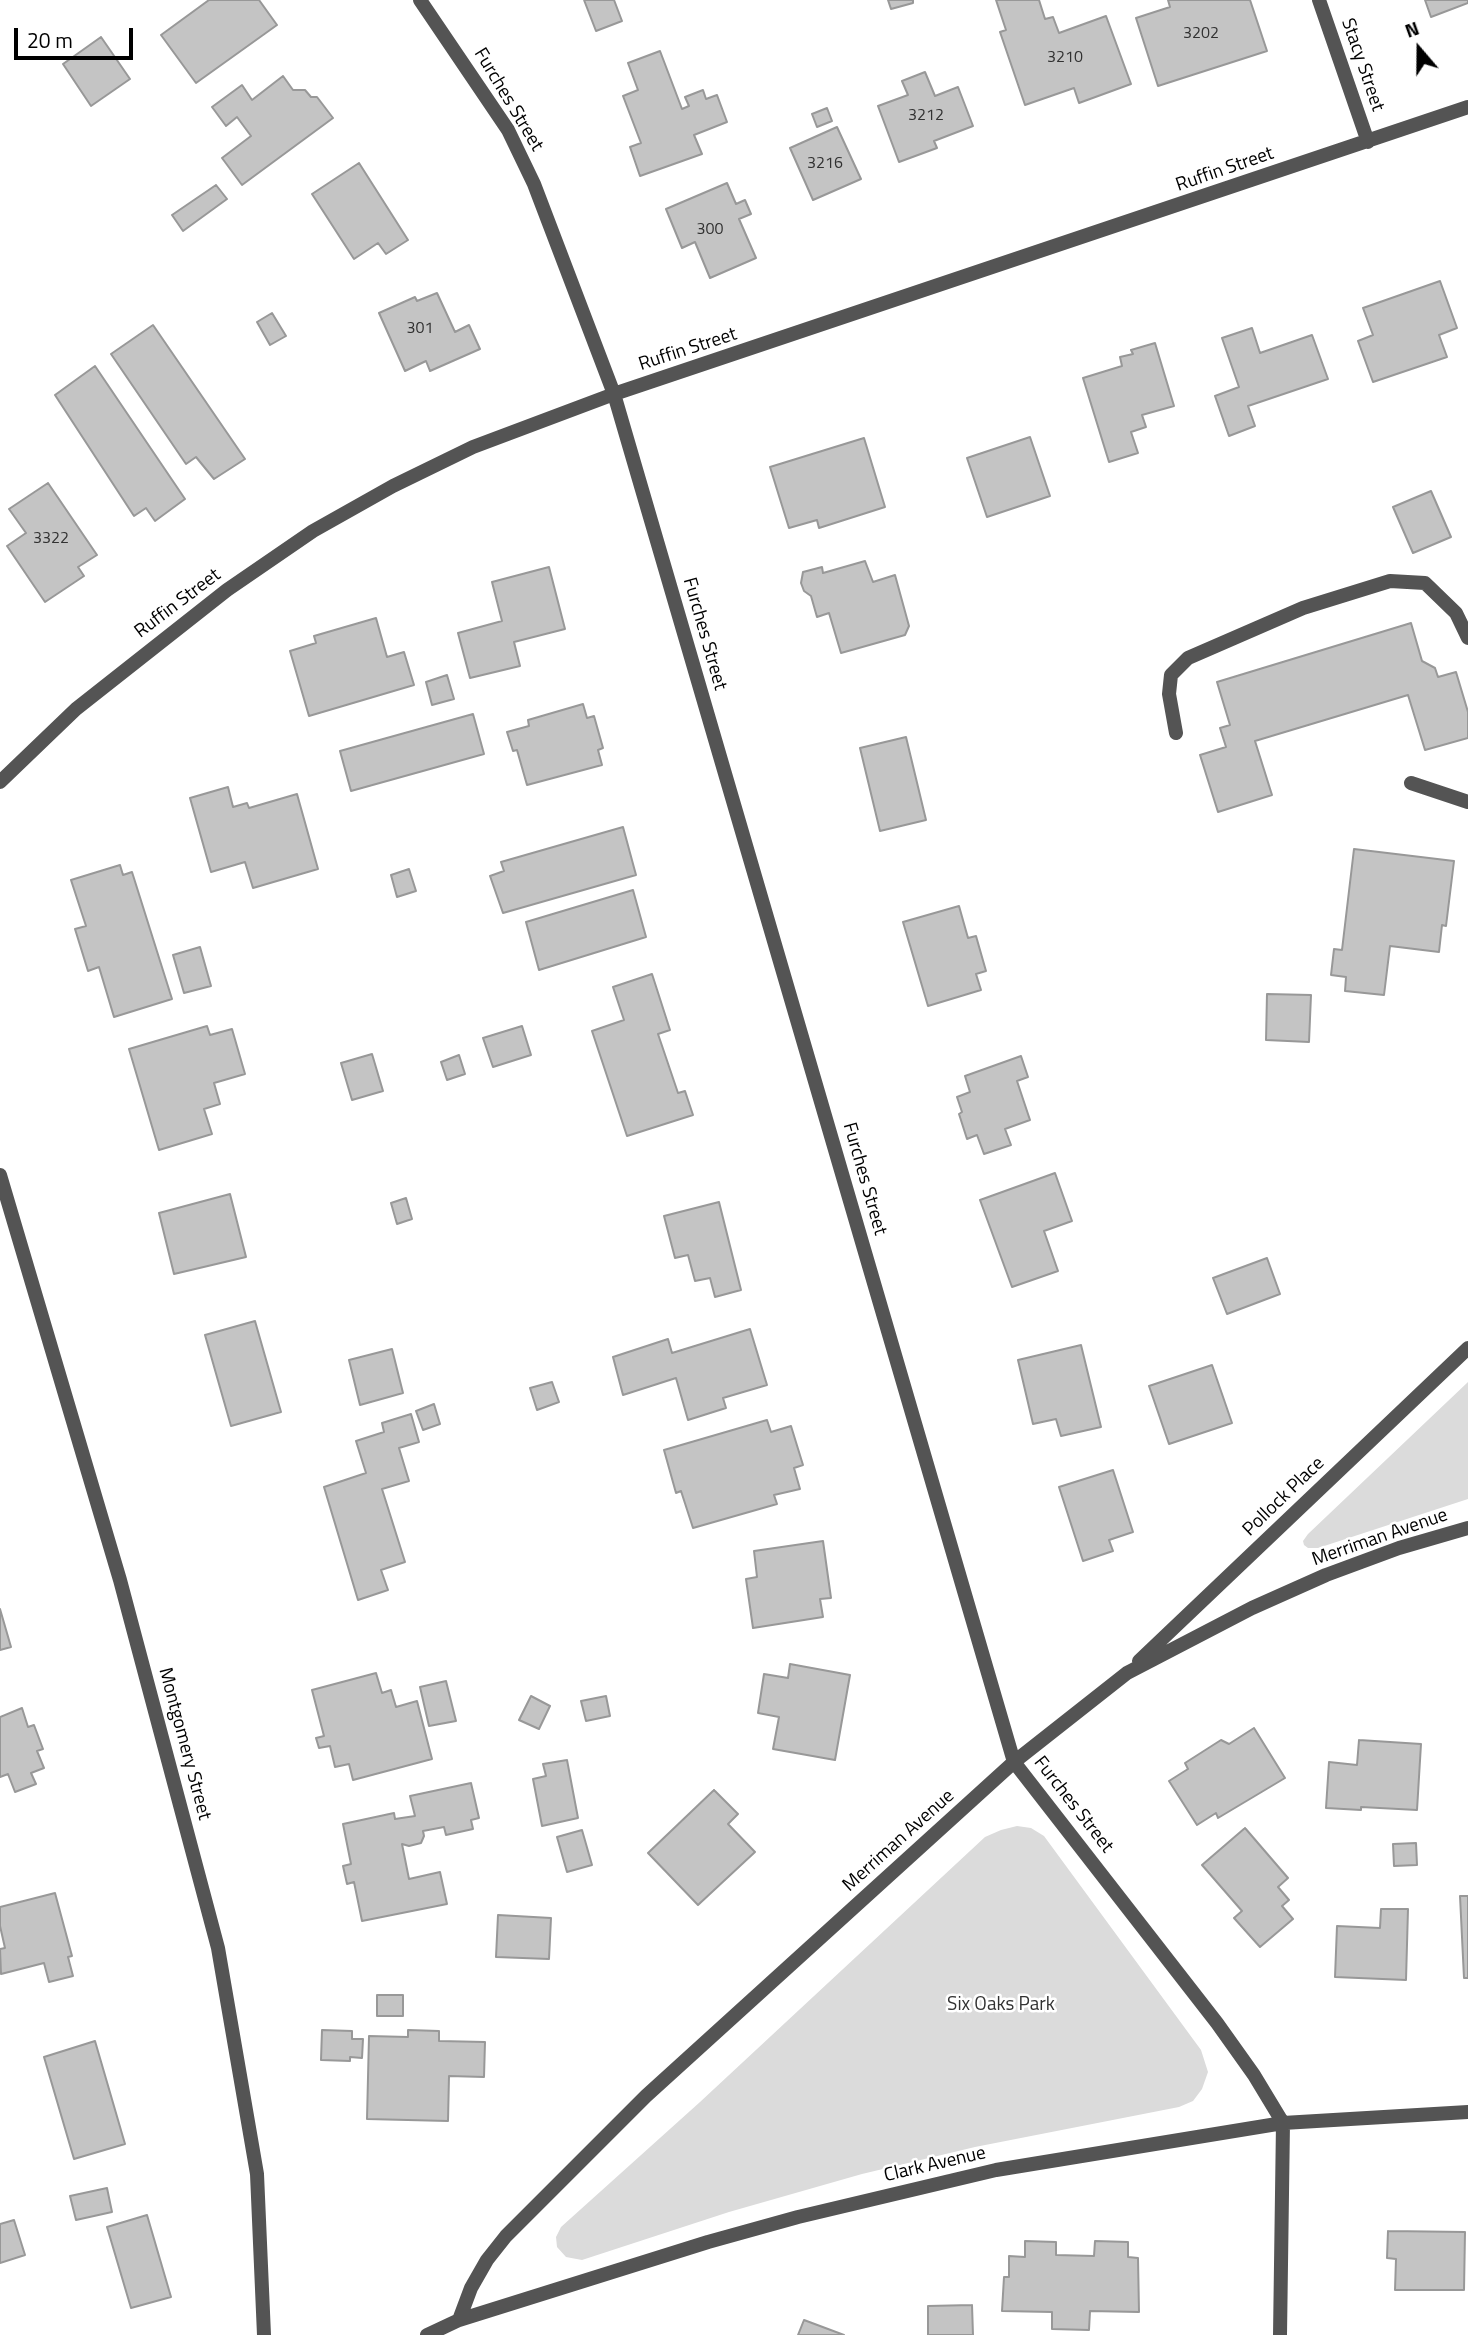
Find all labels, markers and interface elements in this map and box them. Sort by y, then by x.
text: N [1400,13,1423,45]
scale bar [18,14,136,58]
north arrow [1384,14,1454,84]
street label: Stacy Street [1335,15,1389,115]
text: 20 m [27,24,73,56]
house number: 3202 [1183,24,1219,44]
street label: Furches Street [468,44,548,156]
house number: 3210 [1047,48,1083,68]
house number: 3212 [908,106,944,126]
street label: Ruffin Street [1173,143,1277,197]
house number: 3216 [807,154,843,174]
house number: 300 [697,220,723,240]
house number: 301 [407,319,433,339]
street label: Ruffin Street [636,323,740,377]
house number: 3322 [33,529,69,549]
street label: Ruffin Street [130,564,226,644]
street label: Furches Street [677,575,731,693]
street label: Furches Street [837,1120,891,1238]
street label: Pollock Place [1238,1452,1330,1542]
street label: Merriman Avenue [1309,1504,1451,1572]
street label: Montgomery Street [153,1665,215,1823]
street label: Furches Street [1028,1752,1118,1858]
street label: Merriman Avenue [839,1785,959,1897]
park label: Six Oaks Park [947,1994,1055,2016]
street label: Clark Avenue [882,2142,988,2188]

